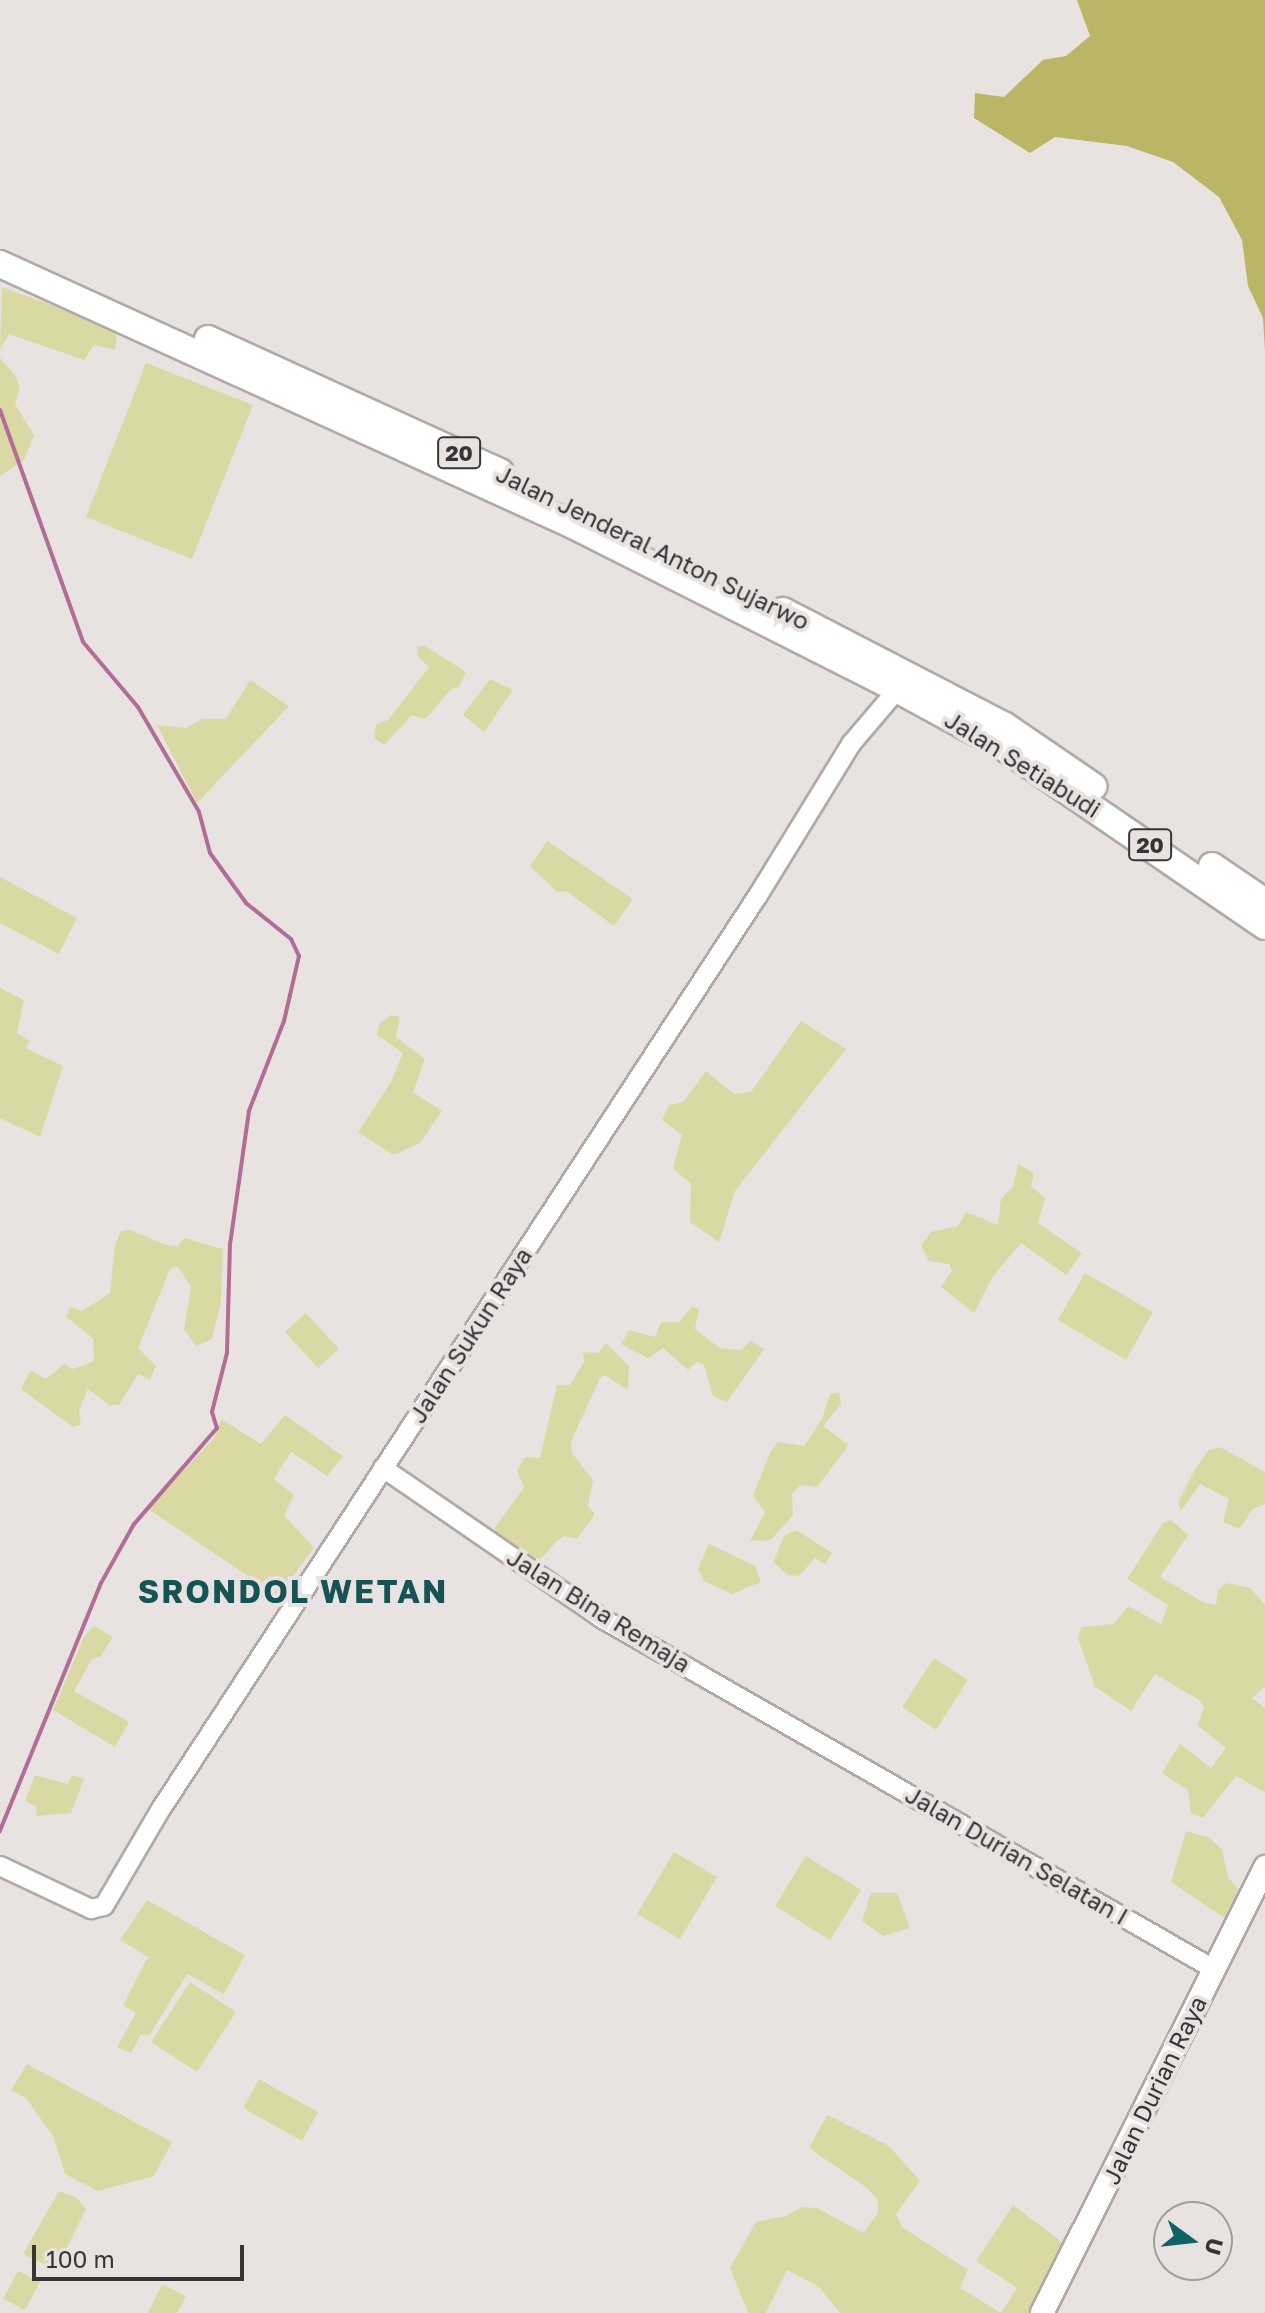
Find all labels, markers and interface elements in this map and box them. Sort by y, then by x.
road number: 20 [437,435,481,471]
street label: Jalan Jenderal Anton Sujarwo [492,459,814,635]
street label: Jalan Setiabudi [940,705,1106,823]
road number: 20 [1128,827,1172,863]
street label: Jalan Sukun Raya [403,1242,537,1428]
street label: Jalan Bina Remaja [502,1542,696,1678]
district label: SRONDOL WETAN [138,1572,448,1610]
street label: Jalan Durian Selatan I [901,1780,1133,1930]
street label: Jalan Durian Raya [1096,1991,1212,2189]
north arrow [1153,2201,1233,2281]
scale bar [36,2229,248,2279]
text: U [1200,2236,1230,2258]
text: 100 m [46,2244,115,2273]

